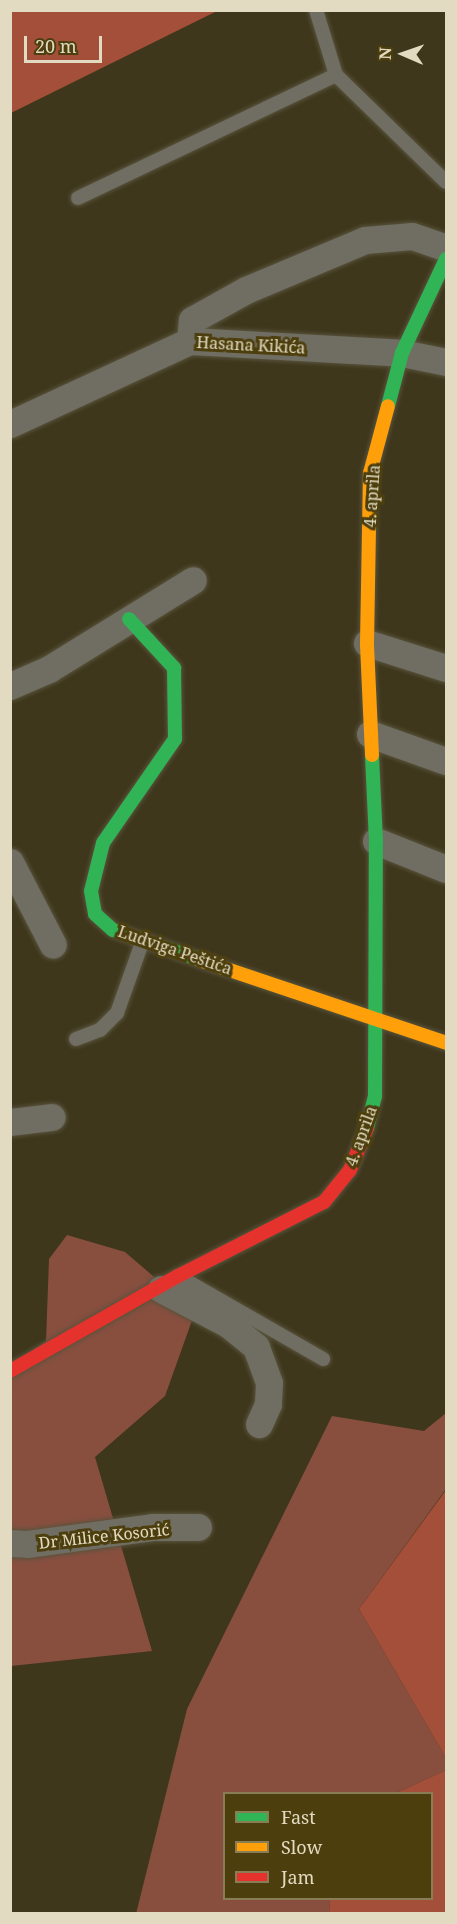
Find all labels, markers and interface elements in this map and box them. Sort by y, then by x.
scale bar [27,24,105,62]
north arrow [373,24,433,84]
text: 20 m [35,34,77,58]
text: N [374,47,396,60]
street label: Hasana Kikića [196,333,306,357]
street label: 4. aprila [360,464,384,528]
street label: Ludviga Peštića [116,922,234,978]
street label: 4. aprila [341,1103,381,1169]
street label: Dr Milice Kosorić [38,1520,170,1552]
legend [223,1792,433,1900]
text: Fast [281,1805,316,1829]
text: Slow [281,1835,322,1859]
text: Jam [281,1865,315,1889]

